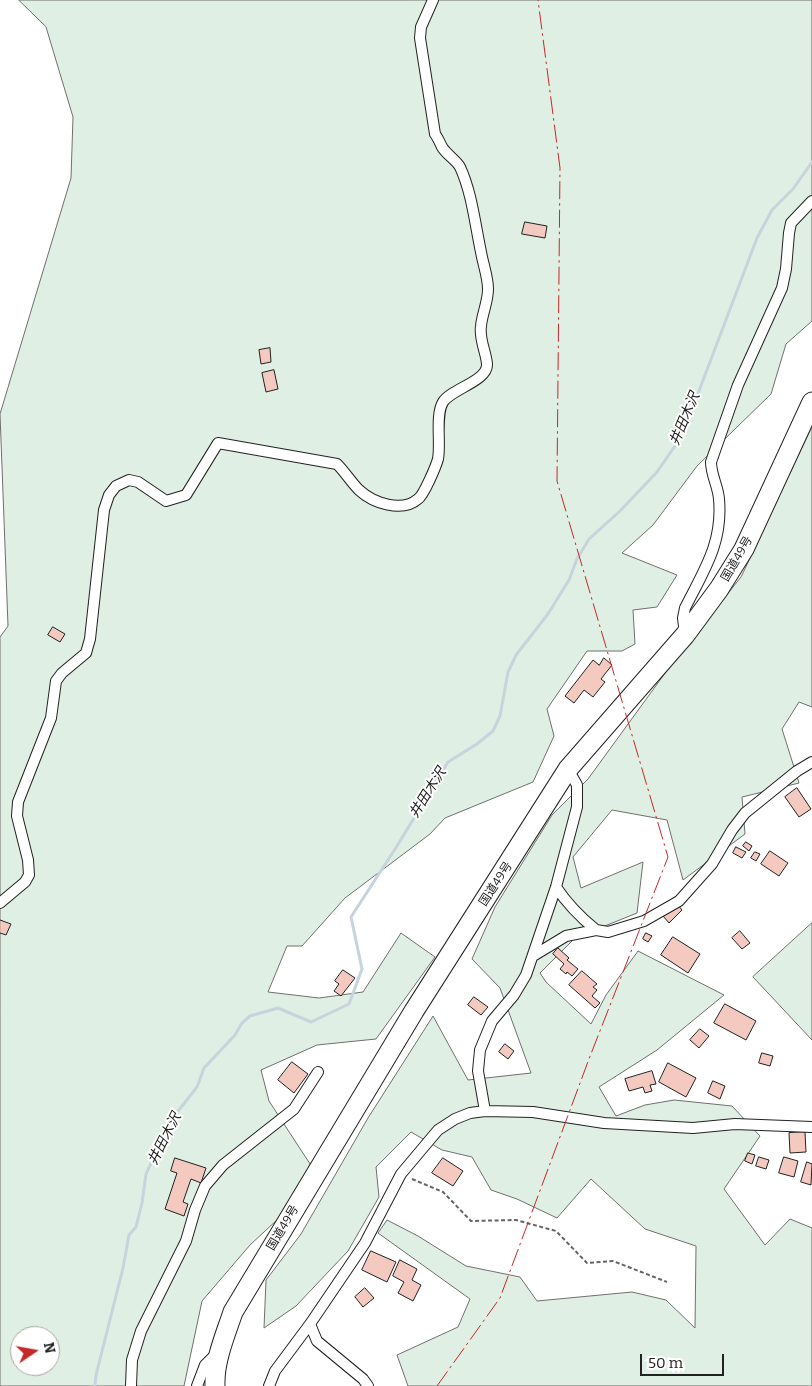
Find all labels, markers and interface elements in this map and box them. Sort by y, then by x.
water label: 井田木沢 [666,390,704,448]
street label: 国道49号 [718,534,756,584]
water label: 井田木沢 [406,765,450,821]
street label: 国道49号 [476,859,516,909]
water label: 井田木沢 [145,1110,185,1168]
street label: 国道49号 [264,1203,302,1253]
north arrow [10,1326,60,1376]
text: N [40,1341,59,1355]
scale bar [642,1344,726,1376]
text: 50 m [648,1354,683,1372]

